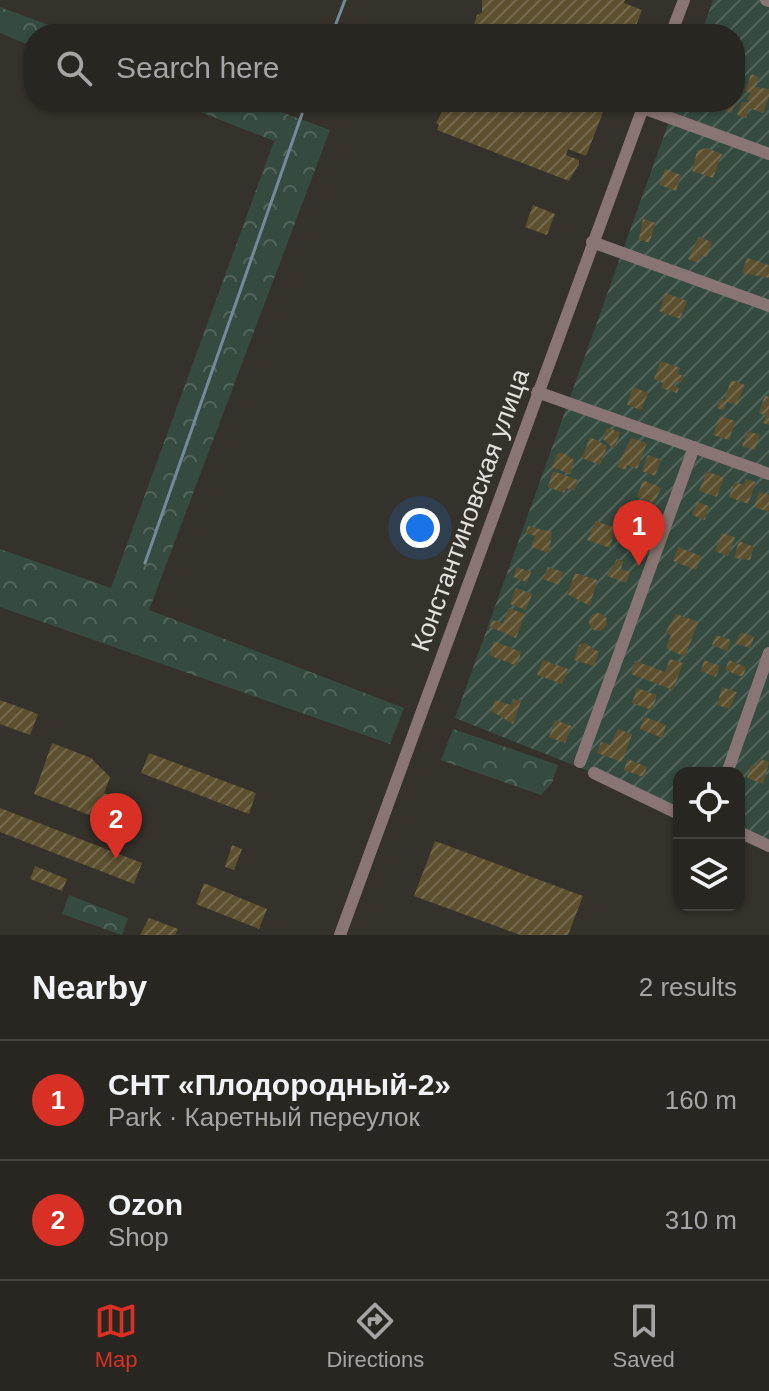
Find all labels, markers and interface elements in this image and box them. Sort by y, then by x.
search box [24,24,745,112]
icon: search [52,46,96,90]
text: Search here [116,51,279,84]
street label: Константиновская улица [405,364,535,655]
pin: 1 [613,500,665,566]
your location [400,508,440,548]
map controls [673,767,745,911]
button: locate [673,767,745,839]
pin: 2 [90,793,142,859]
button: layers [673,839,745,911]
text: Nearby [32,968,147,1006]
text: 2 results [639,972,737,1002]
text: СНТ «Плодородный-2» [108,1068,451,1101]
text: 1 [51,1085,65,1115]
text: 160 m [665,1085,737,1115]
text: Park · Каретный переулок [108,1102,420,1132]
text: Ozon [108,1188,183,1221]
text: 2 [51,1205,65,1235]
text: 310 m [665,1205,737,1235]
text: Shop [108,1222,169,1252]
tab: Map [94,1299,138,1373]
tab: Directions [326,1299,424,1373]
tab: Saved [612,1299,675,1373]

